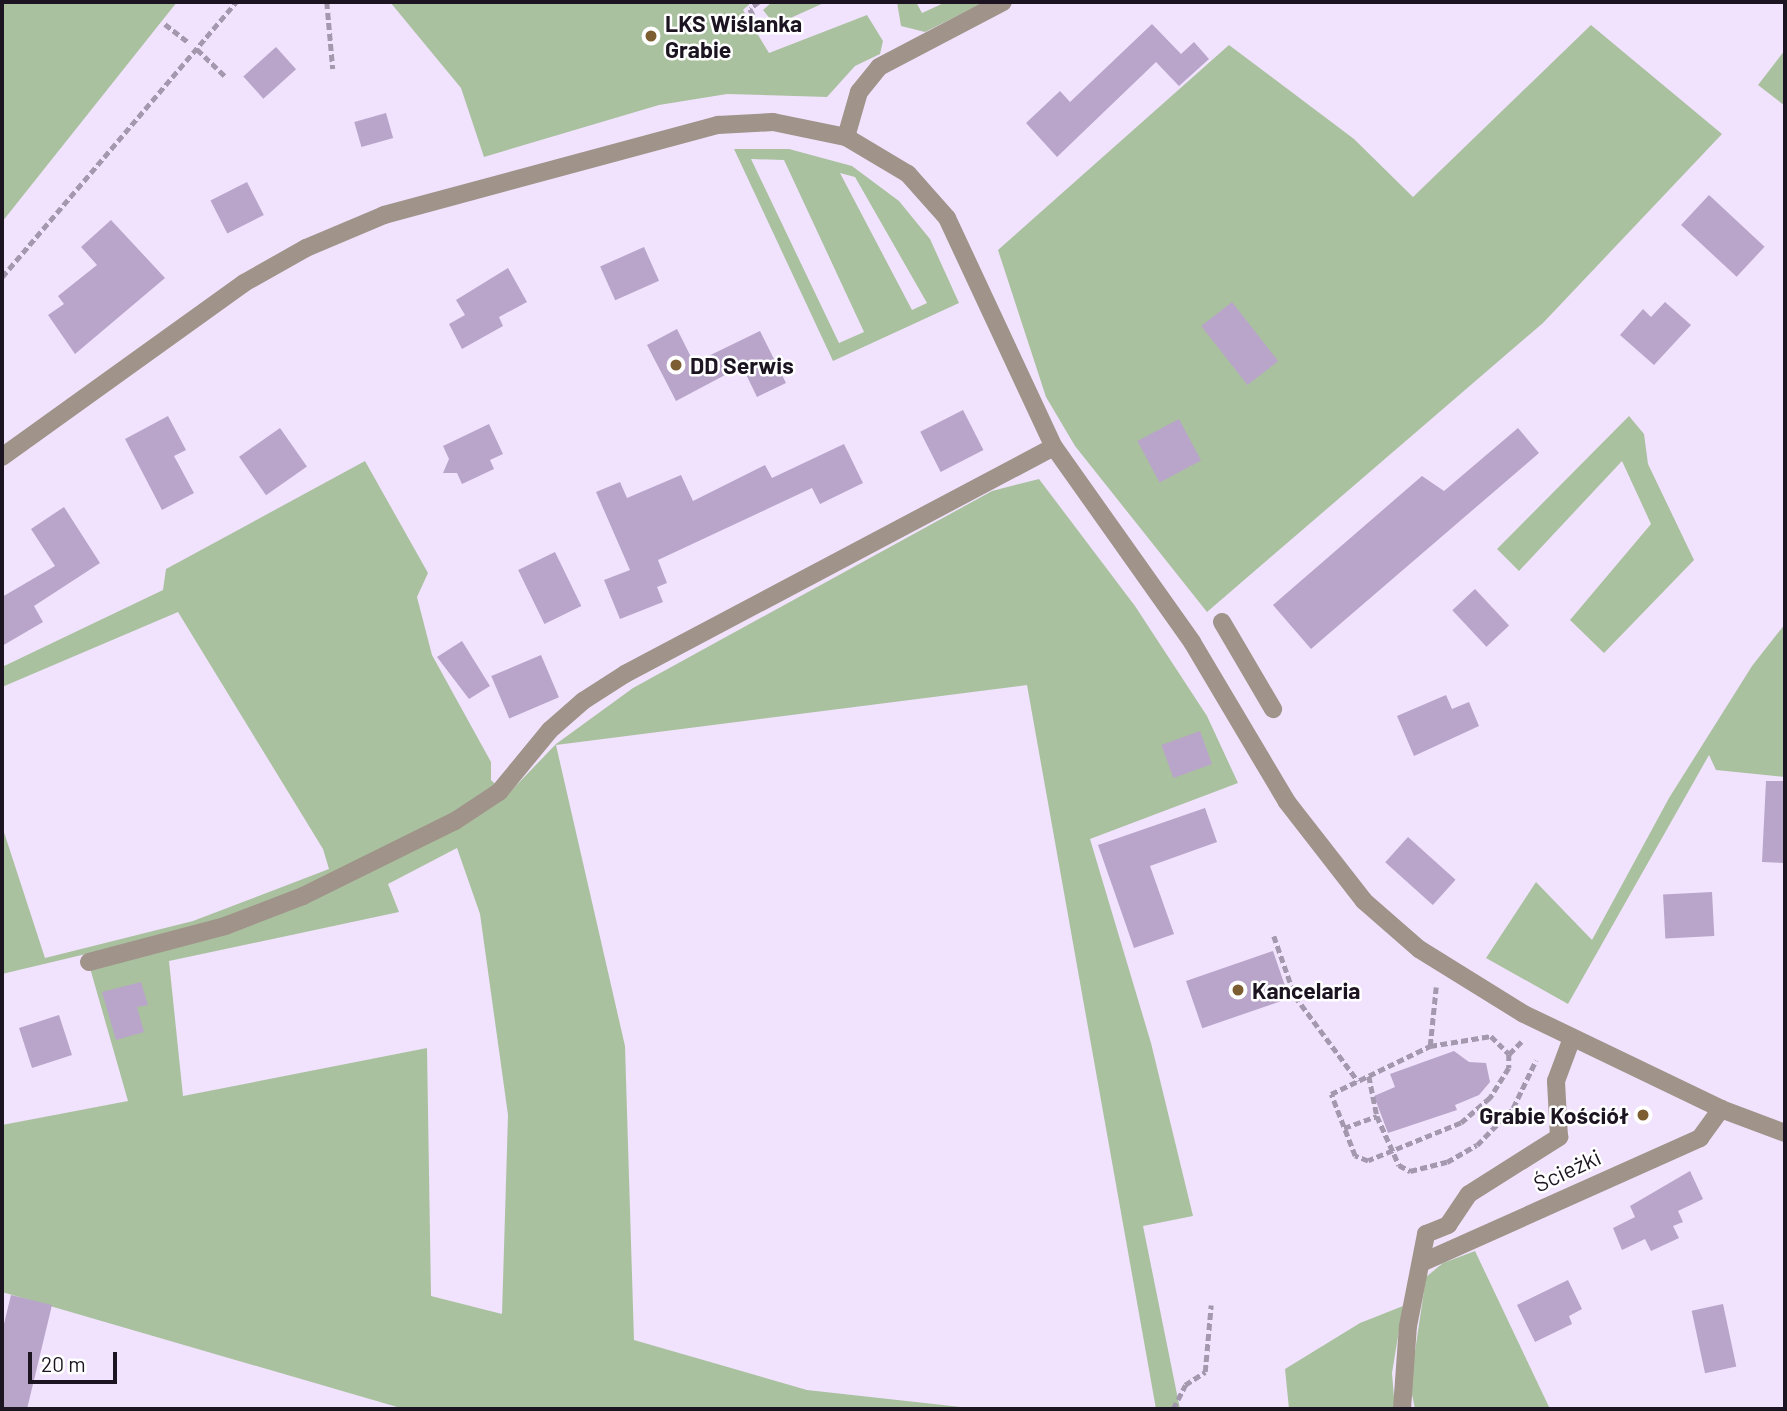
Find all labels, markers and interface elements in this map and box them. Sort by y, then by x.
place label: LKS Wiślanka Grabie [665,9,802,63]
marker: LKS Wiślanka Grabie [643,28,659,44]
place label: DD Serwis [690,351,794,379]
marker: DD Serwis [668,357,684,373]
place label: Kancelaria [1252,976,1360,1004]
marker: Kancelaria [1230,982,1246,998]
place label: Grabie Kościół [1479,1101,1629,1129]
marker: Grabie Kościół [1635,1107,1651,1123]
street label: Ścieżki [1529,1142,1605,1198]
scale bar [32,1338,121,1382]
text: 20 m [41,1351,86,1376]

